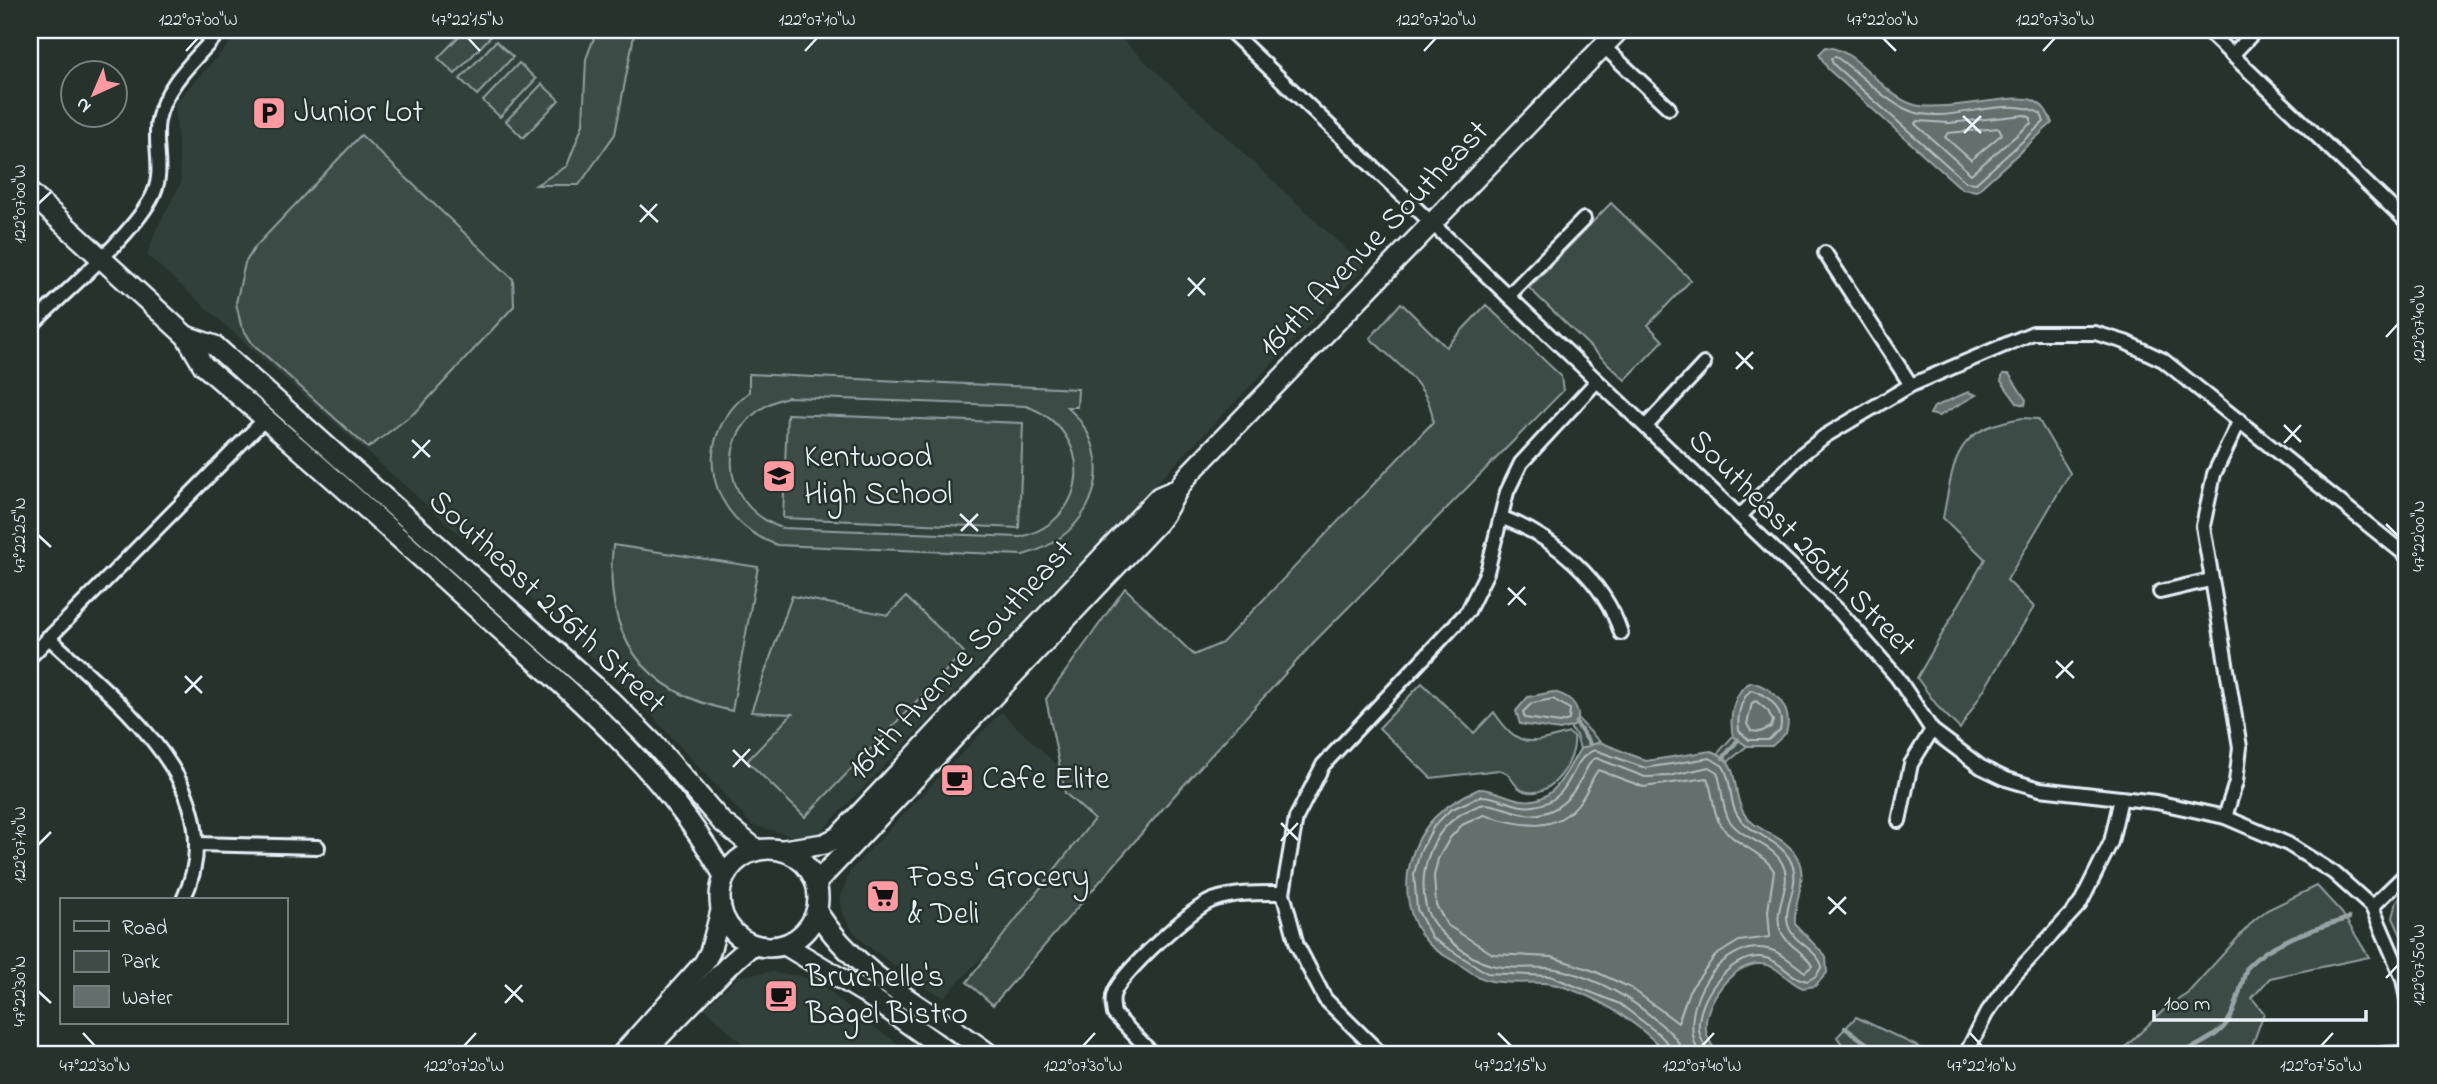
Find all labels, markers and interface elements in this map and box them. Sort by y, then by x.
text: 122°07'00"W [158,8,238,34]
text: 47°22'15"N [432,8,504,34]
text: 122°07'10"W [778,8,856,34]
text: 122°07'20"W [1396,8,1476,34]
text: 47°22'00"N [1847,8,1919,34]
text: 122°07'30"W [2016,8,2094,34]
north arrow [60,60,130,130]
text: N [70,90,98,119]
place label: Junior Lot [294,90,423,137]
parking icon: Junior Lot [250,94,288,132]
street label: 164th Avenue Southeast [1249,110,1502,370]
text: 122°07'00"W [8,164,34,244]
text: 122°07'40"W [2407,285,2433,363]
street label: Southeast 260th Street [1676,419,1926,669]
place label: Kentwood High School [804,435,952,519]
school or university icon: Kentwood High School [760,457,798,495]
street label: Southeast 256th Street [416,480,676,726]
text: 47°22'25"N [8,497,34,573]
text: 47°22'00"N [2407,500,2433,572]
street label: 164th Avenue Southeast [837,530,1087,792]
place label: Cafe Elite [982,757,1110,804]
cafe icon: Cafe Elite [938,761,976,799]
text: 122°07'10"W [8,806,34,884]
place label: Foss' Grocery & Deli [907,855,1089,939]
supermarket icon: Foss' Grocery & Deli [864,877,902,915]
legend [60,898,287,1024]
text: Road [122,914,168,944]
text: 122°07'50"W [2407,924,2433,1006]
text: Park [122,948,161,978]
text: 47°22'30"N [8,955,34,1027]
place label: Bruchelle's Bagel Bistro [805,955,968,1039]
cafe icon: Bruchelle's Bagel Bistro [762,977,800,1015]
scale bar [2154,979,2365,1023]
text: Water [122,984,173,1014]
text: 100 m [2164,990,2210,1020]
text: 47°22'30"N [59,1054,131,1080]
text: 122°07'20"W [424,1054,504,1080]
text: 122°07'30"W [1044,1054,1122,1080]
text: 47°22'15"N [1475,1054,1547,1080]
text: 122°07'40"W [1663,1054,1741,1080]
text: 47°22'10"N [1947,1054,2017,1080]
text: 122°07'50"W [2280,1054,2362,1080]

